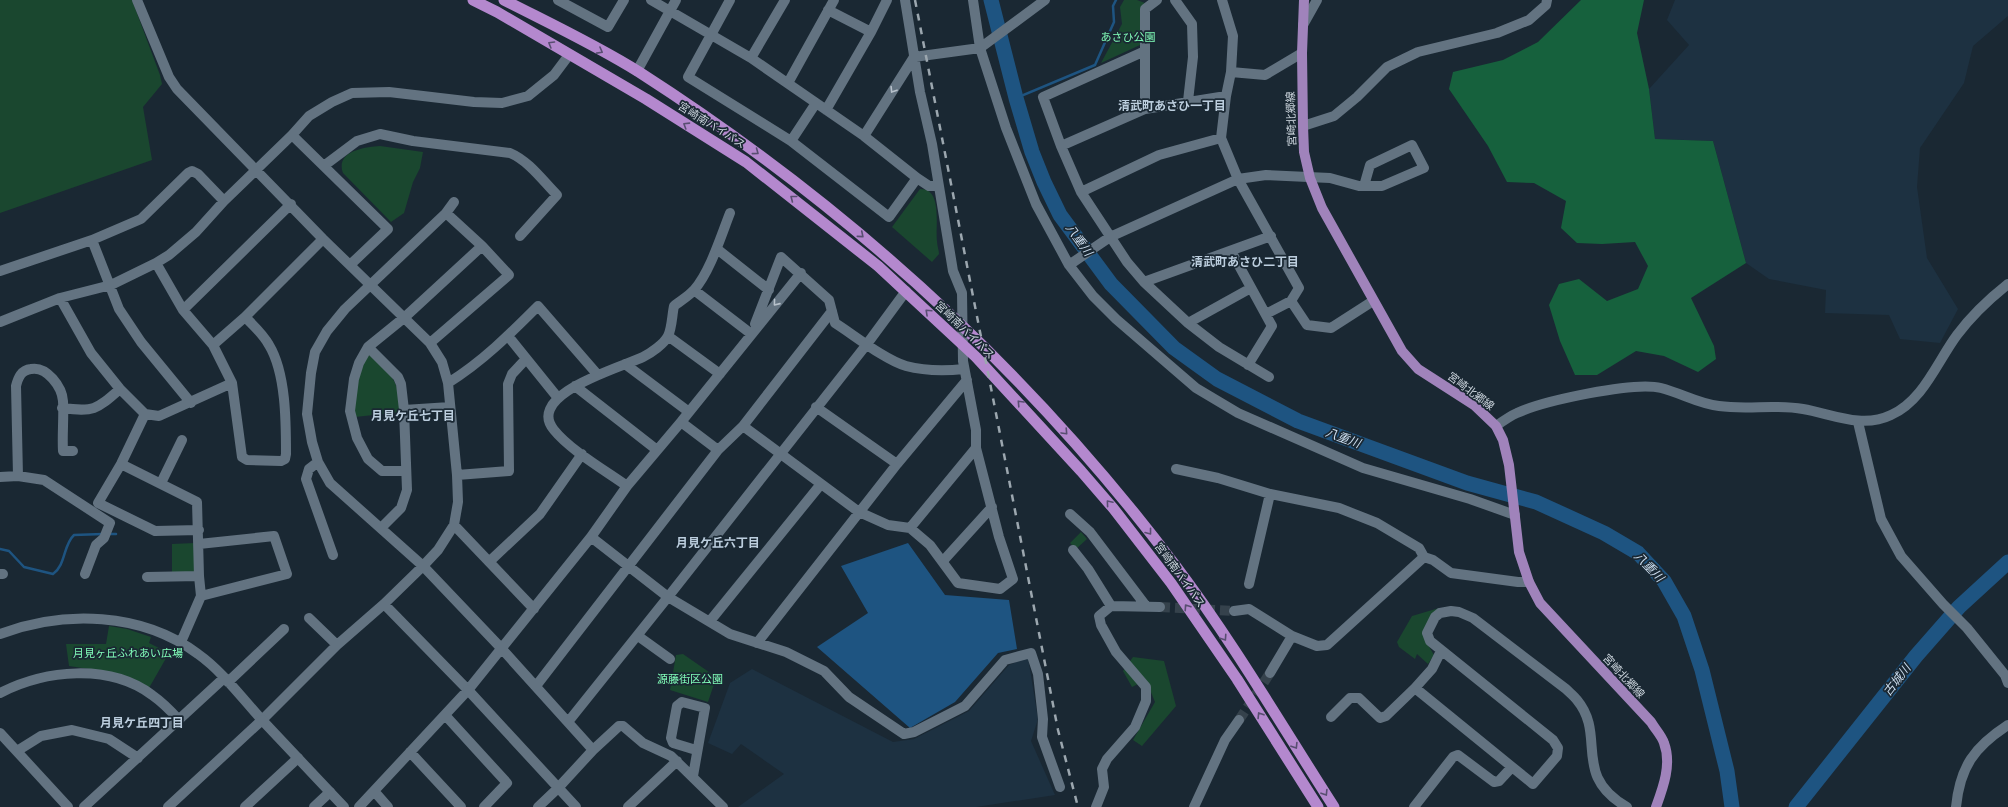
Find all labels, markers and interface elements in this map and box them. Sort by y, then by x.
park label: あさひ公園 [1101,30,1156,45]
one-way arrow [548,41,555,48]
one-way arrow [596,46,603,53]
one-way arrow [890,86,898,93]
street label: 宮崎北郷線 [1283,91,1300,147]
district label: 清武町あさひ一丁目 [1118,98,1226,115]
street label: 宮崎南バイパス [675,99,748,152]
one-way arrow [683,122,690,129]
one-way arrow [751,147,758,154]
one-way arrow [791,196,798,203]
water label: 八重川 [1061,221,1097,261]
one-way arrow [856,230,863,237]
district label: 清武町あさひ二丁目 [1191,254,1299,271]
one-way arrow [774,298,781,306]
street label: 宮崎南バイパス [932,298,997,362]
one-way arrow [925,309,933,316]
street label: 宮崎北郷線 [1444,369,1497,414]
one-way arrow [1018,400,1025,408]
district label: 月見ケ丘七丁目 [371,408,455,425]
water label: 八重川 [1323,424,1365,453]
one-way arrow [1060,428,1067,435]
one-way arrow [1107,501,1114,508]
one-way arrow [1144,527,1151,534]
district label: 月見ケ丘六丁目 [676,535,760,552]
street label: 宮崎南バイパス [1151,540,1208,611]
water label: 八重川 [1630,548,1669,588]
one-way arrow [1185,604,1192,611]
one-way arrow [1219,633,1226,640]
park label: 月見ヶ丘ふれあい広場 [73,646,183,661]
street label: 宮崎北郷線 [1599,651,1648,702]
water label: 古城川 [1880,659,1916,700]
park label: 源藤街区公園 [657,672,723,687]
one-way arrow [1257,712,1265,719]
district label: 月見ケ丘四丁目 [100,715,184,732]
one-way arrow [1290,742,1297,749]
one-way arrow [1320,789,1327,796]

